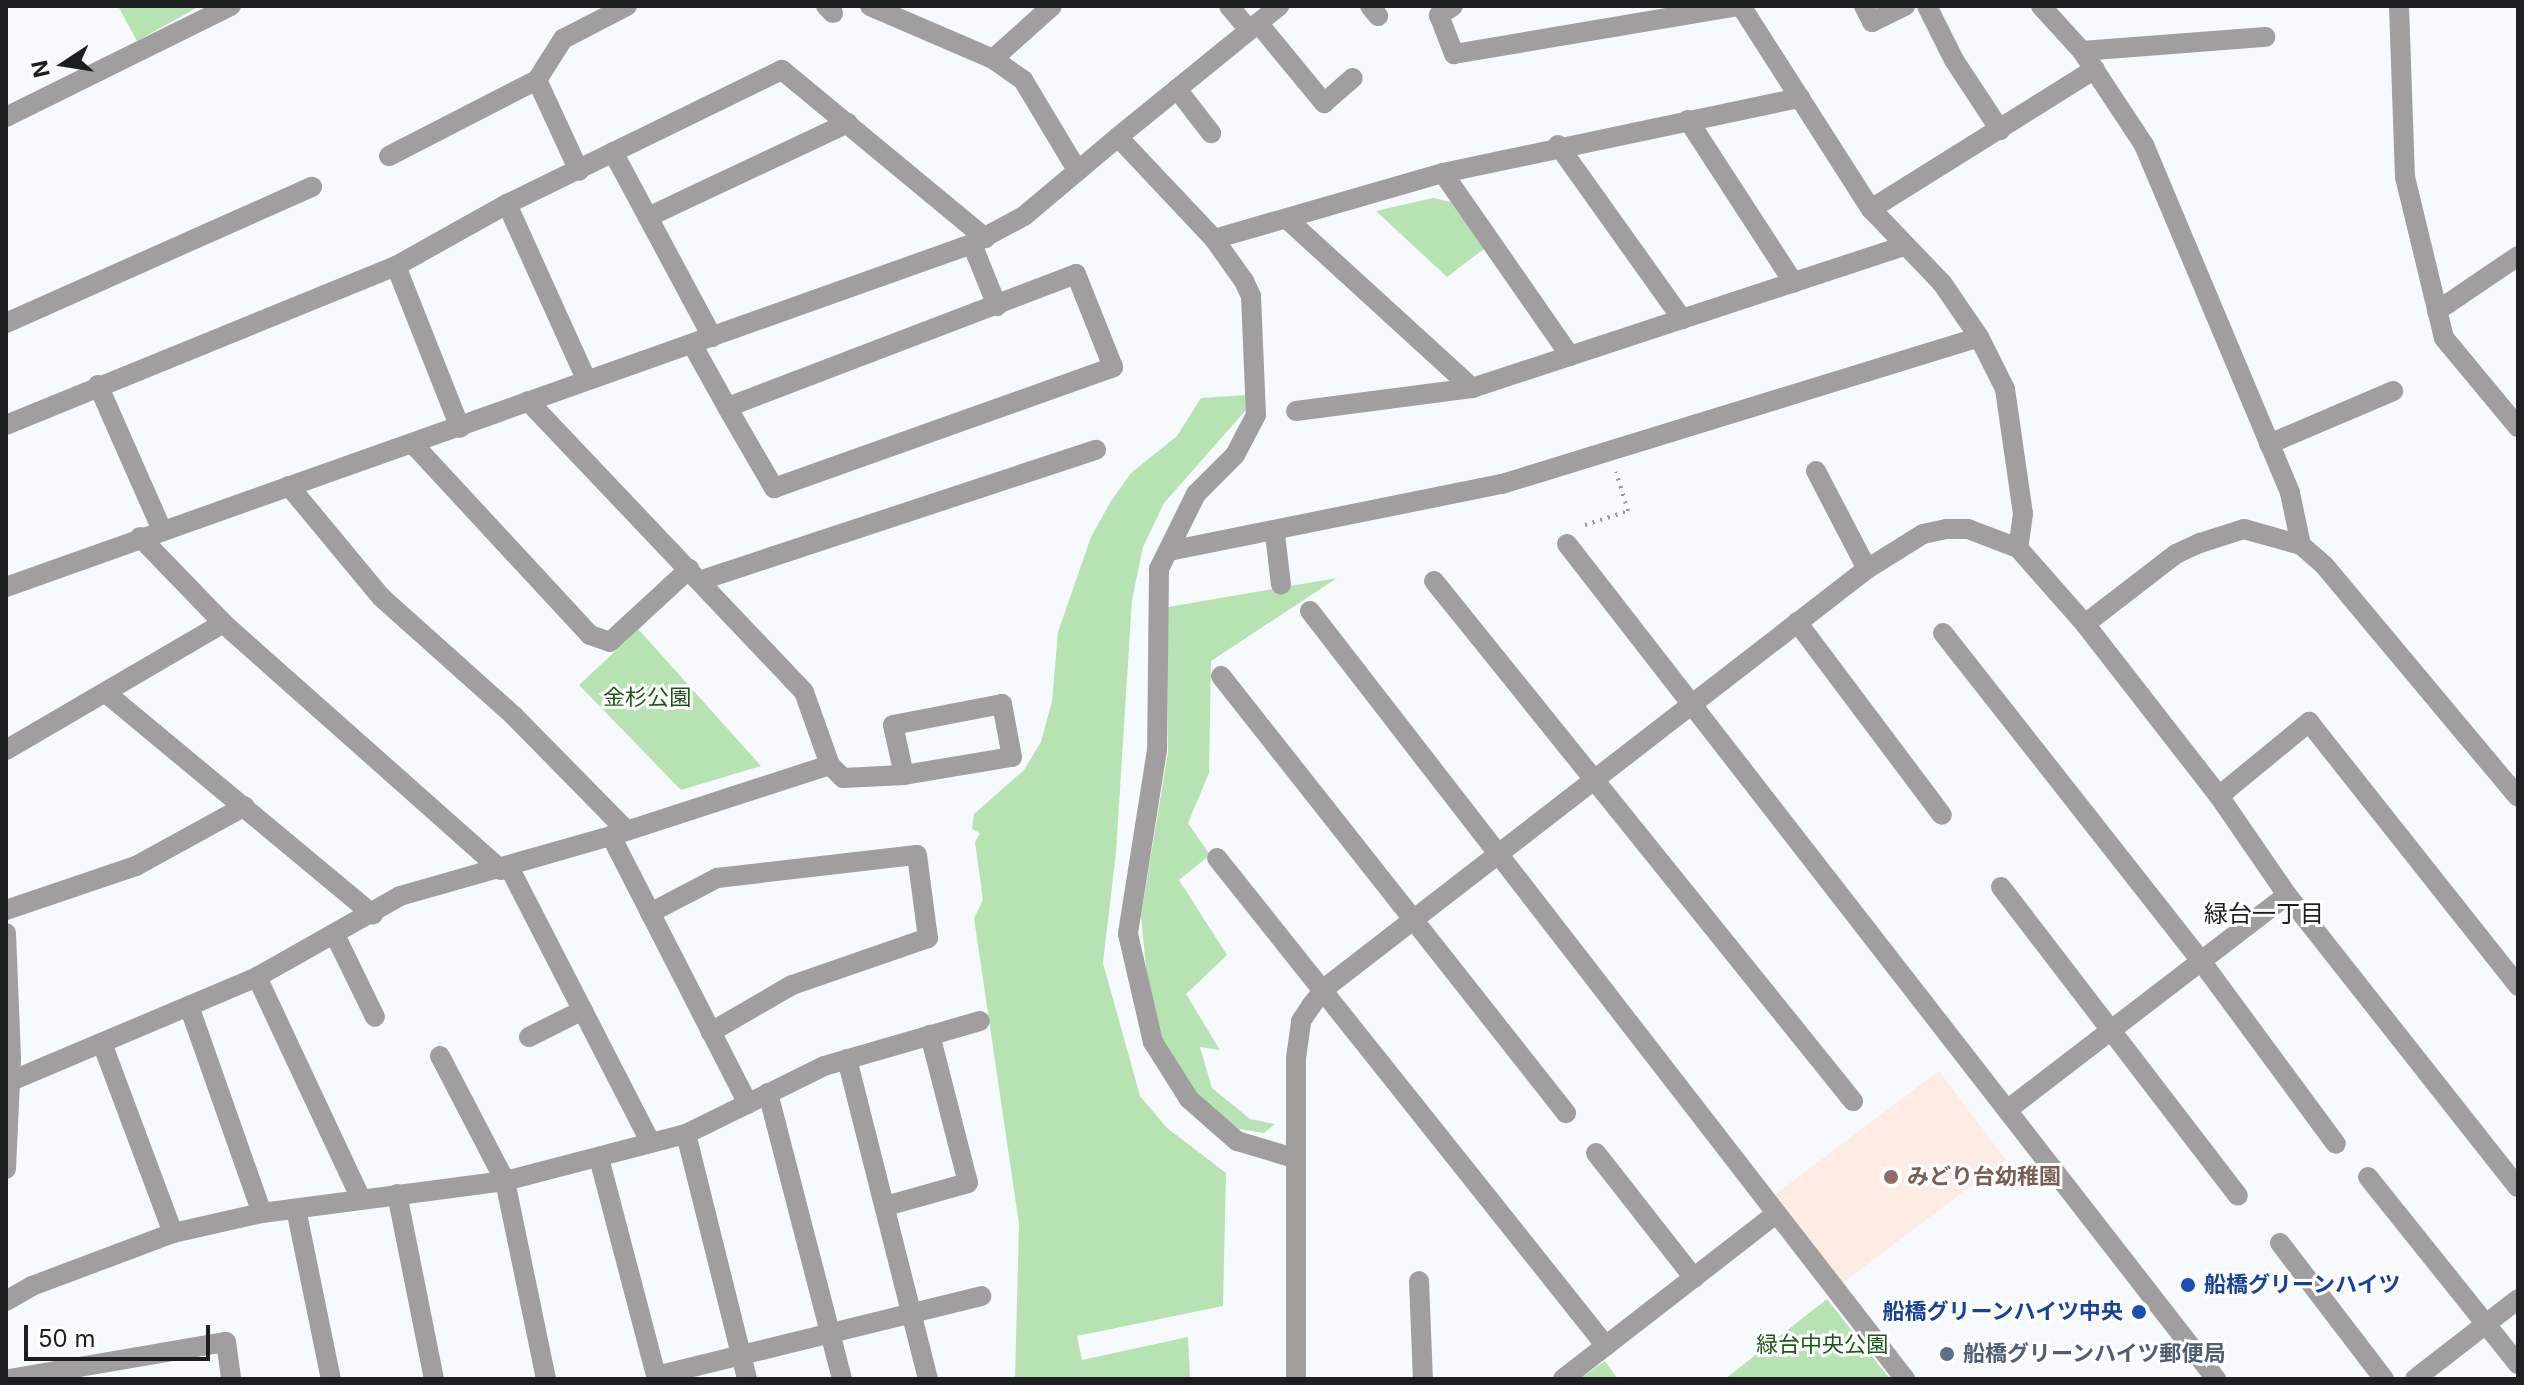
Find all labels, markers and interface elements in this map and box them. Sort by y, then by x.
north arrow [24,24,104,104]
text: N [26,58,55,80]
park label: 金杉公園 [603,685,691,711]
district label: 緑台一丁目 [2204,900,2324,928]
place label: みどり台幼稚園 [1907,1164,2061,1190]
marker: みどり台幼稚園 [1882,1168,1900,1186]
place label: 船橋グリーンハイツ [2204,1272,2402,1298]
marker: 船橋グリーンハイツ [2179,1276,2197,1294]
place label: 船橋グリーンハイツ中央 [1881,1299,2123,1325]
marker: 船橋グリーンハイツ中央 [2130,1303,2148,1321]
scale bar [28,1309,214,1359]
text: 50 m [38,1324,96,1353]
park label: 緑台中央公園 [1756,1332,1888,1358]
place label: 船橋グリーンハイツ郵便局 [1963,1341,2227,1367]
marker: 船橋グリーンハイツ郵便局 [1938,1345,1956,1363]

